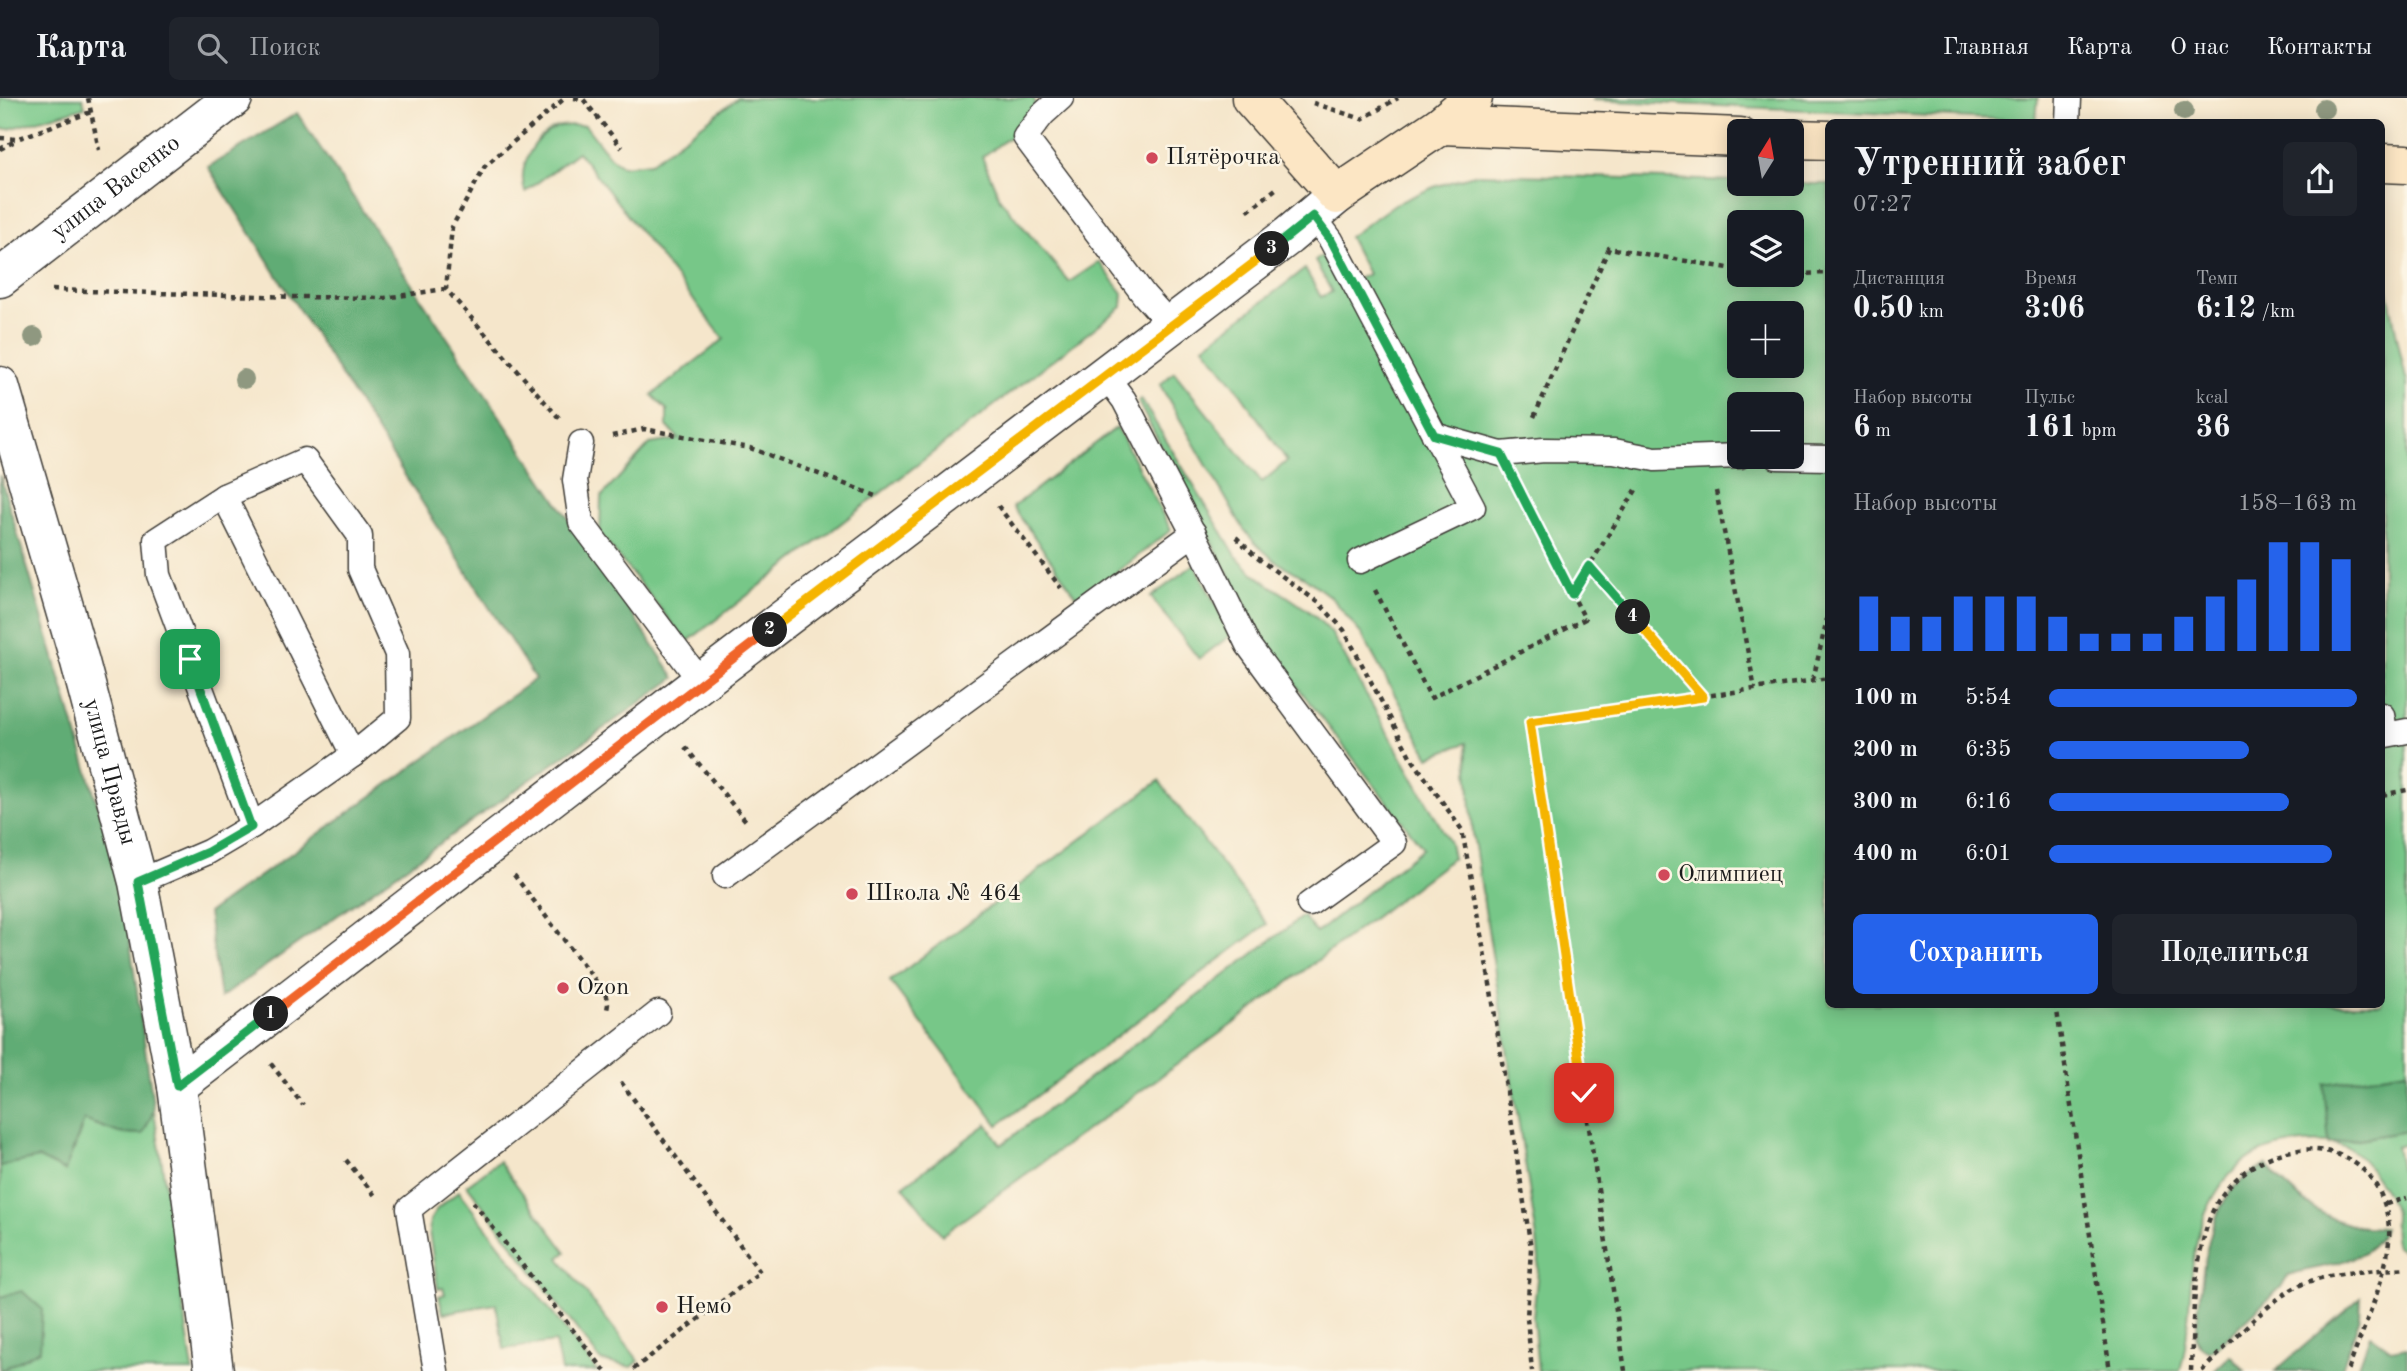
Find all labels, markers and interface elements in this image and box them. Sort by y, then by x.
search box [169,17,659,80]
icon: search [193,29,231,67]
text: Карта [35,32,127,65]
text: Поиск [249,35,321,61]
text: Главная [1943,36,2029,60]
text: Карта [2067,36,2132,60]
text: О нас [2170,36,2229,60]
text: Контакты [2267,36,2372,60]
north arrow [1727,119,1804,196]
map controls [1727,119,1804,469]
street label: улица Васенко [48,131,185,245]
button: share [2283,142,2357,216]
place label: Пятёрочка [1166,146,1280,170]
text: Утренний забег [1853,146,2126,184]
marker: Пятёрочка [1144,150,1160,166]
text: 07:27 [1853,193,1913,216]
button: layers [1727,210,1804,287]
pin: 3 [1254,232,1290,266]
text: 3 [1266,239,1277,258]
text: Дистанция [1853,270,1945,289]
text: Время [2024,270,2077,289]
text: Темп [2196,270,2238,289]
text: 0.50 [1853,294,1914,324]
text: 3:06 [2024,294,2085,324]
text: 6:12 [2196,294,2256,324]
button: + [1727,301,1804,378]
text: km [1914,303,1944,322]
text: /km [2256,303,2295,322]
text: Набор высоты [1853,389,1972,408]
text: Пульс [2024,389,2075,408]
text: kcal [2196,389,2228,408]
button: − [1727,392,1804,469]
text: 6 [1853,413,1870,443]
text: 161 [2024,413,2077,443]
text: 36 [2196,413,2230,443]
text: m [1870,422,1891,441]
text: bpm [2077,422,2117,441]
text: Набор высоты [1853,492,1997,515]
text: 158–163 m [2238,492,2357,515]
pin: 4 [1616,600,1650,634]
text: 4 [1627,607,1638,626]
pin: 2 [752,612,788,648]
text: 2 [764,620,775,639]
pin [160,629,220,689]
icon: arrive [171,640,209,678]
text: 100 m [1853,686,1918,709]
text: 5:54 [1965,686,2011,709]
street label: улица Правды [78,696,140,848]
text: 200 m [1853,738,1918,761]
text: 6:35 [1965,738,2011,761]
text: 300 m [1853,790,1918,813]
text: 6:16 [1965,790,2011,813]
text: 400 m [1853,842,1918,865]
text: 6:01 [1965,842,2011,865]
place label: Олимпиец [1678,863,1783,887]
marker: Олимпиец [1656,867,1672,883]
place label: Школа № 464 [866,882,1021,906]
marker: Школа № 464 [844,886,860,902]
button: Сохранить [1853,914,2098,994]
button: Поделиться [2112,914,2357,994]
place label: Ozon [577,976,629,1000]
marker: Ozon [555,980,571,996]
pin: 1 [254,996,288,1032]
text: 1 [265,1004,276,1023]
pin [1554,1063,1614,1123]
icon: check [1565,1074,1603,1112]
place label: Немо [676,1295,732,1319]
marker: Немо [654,1299,670,1315]

